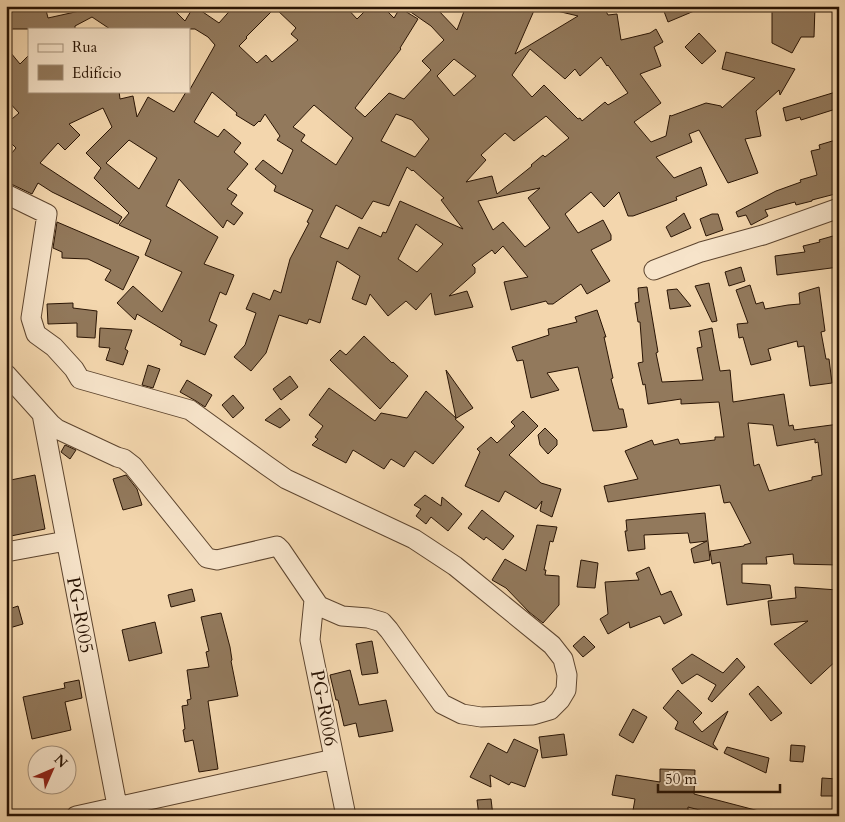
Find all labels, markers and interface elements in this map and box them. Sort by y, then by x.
legend [28,28,190,92]
text: Rua [72,37,98,57]
text: Edifício [72,63,121,83]
street label: PG-R005 [60,575,100,655]
street label: PG-R006 [304,668,344,748]
north arrow [28,744,78,794]
text: N [50,750,72,772]
scale bar [658,762,780,794]
text: 50 m [665,769,697,789]

